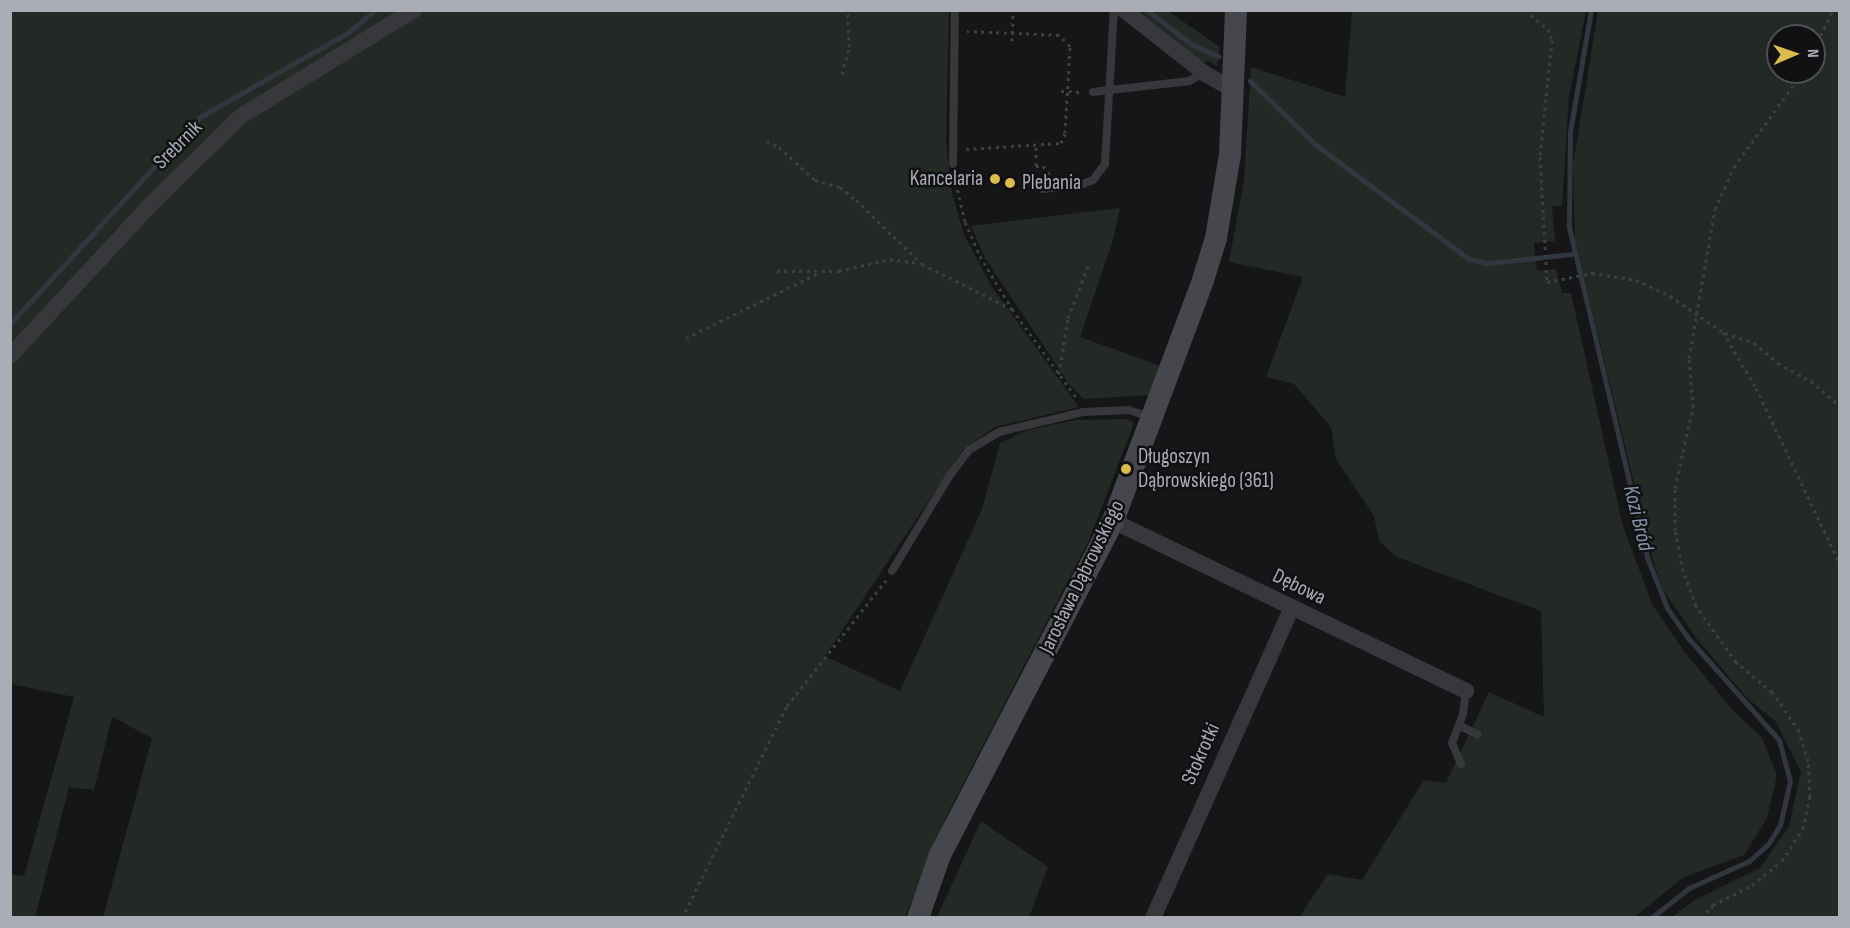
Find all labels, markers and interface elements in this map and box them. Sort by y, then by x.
north arrow [1766,24,1826,84]
text: N [1803,49,1822,58]
street label: Srebrnik [148,115,208,175]
place label: Kancelaria [910,166,983,192]
place label: Plebania [1022,170,1081,196]
marker: Kancelaria [988,172,1002,186]
marker: Plebania [1003,176,1017,190]
place label: Długoszyn Dąbrowskiego (361) [1138,444,1274,494]
marker: Długoszyn Dąbrowskiego (361) [1119,462,1133,476]
water label: Kozi Bród [1617,482,1659,554]
street label: Jarosława Dąbrowskiego [1034,496,1130,658]
street label: Dębowa [1268,563,1330,611]
street label: Stokrotki [1176,719,1226,789]

